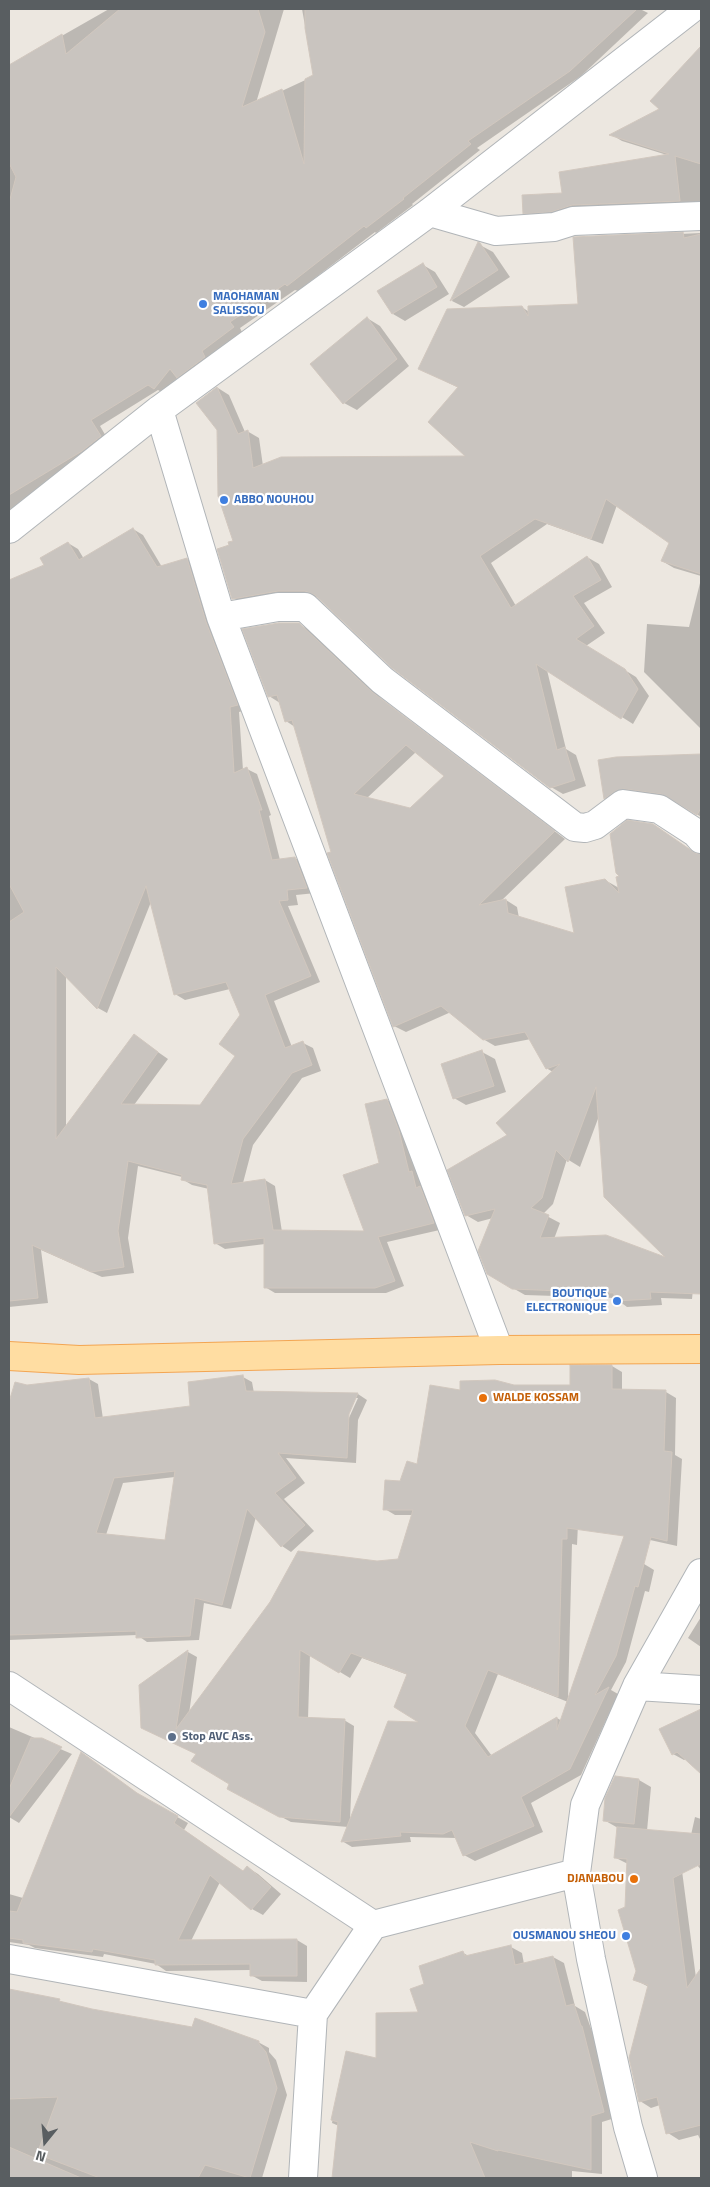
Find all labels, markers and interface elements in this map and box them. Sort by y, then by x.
place label: MAOHAMAN SALISSOU [213,290,279,318]
marker: MAOHAMAN SALISSOU [197,298,209,310]
place label: ABBO NOUHOU [234,493,314,507]
marker: ABBO NOUHOU [218,494,230,506]
place label: BOUTIQUE ELECTRONIQUE [526,1287,607,1315]
marker: BOUTIQUE ELECTRONIQUE [611,1295,623,1307]
place label: WALDE KOSSAM [493,1391,579,1405]
marker: WALDE KOSSAM [477,1392,489,1404]
place label: Stop AVC Ass. [182,1730,253,1744]
marker: Stop AVC Ass. [166,1731,178,1743]
place label: DJANABOU [567,1872,624,1886]
marker: DJANABOU [628,1873,640,1885]
place label: OUSMANOU SHEOU [513,1929,616,1943]
marker: OUSMANOU SHEOU [620,1930,632,1942]
north arrow [20,2117,70,2167]
text: N [33,2145,48,2168]

